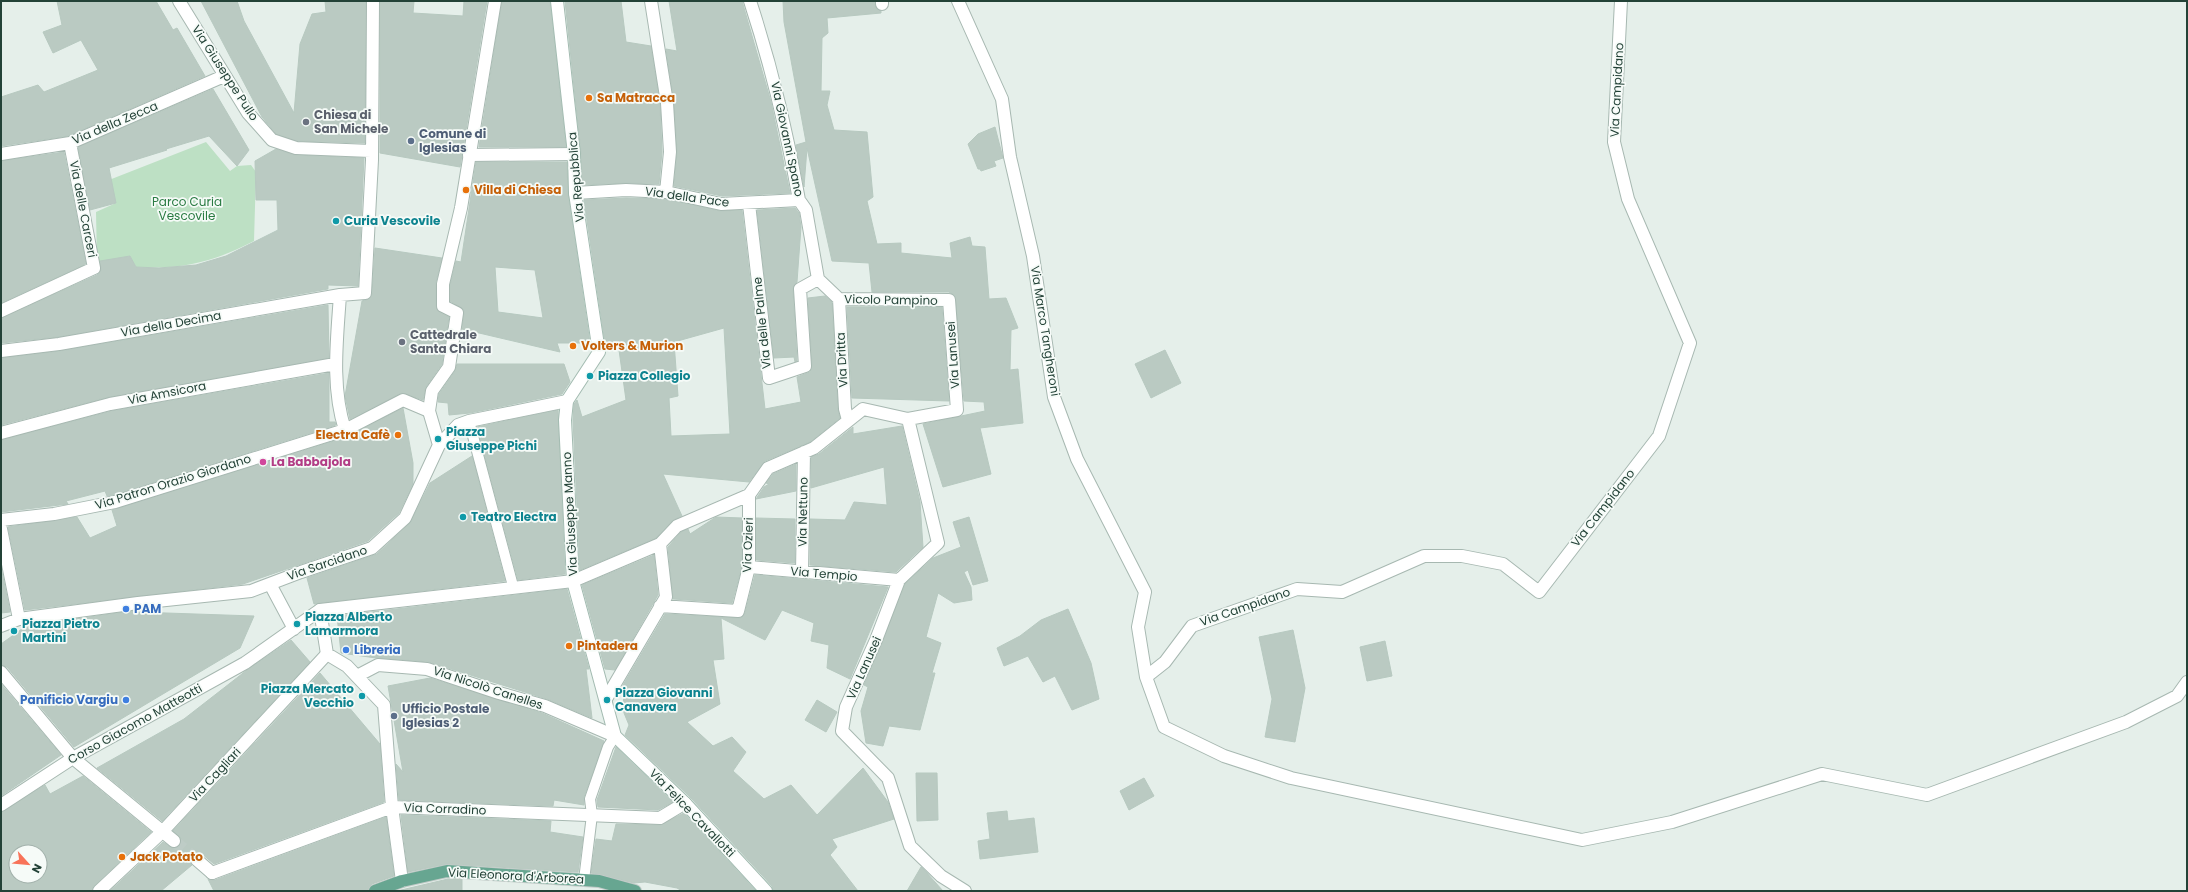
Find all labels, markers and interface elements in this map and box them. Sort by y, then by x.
street label: Via Giuseppe Pullo [188,21,263,124]
street label: Via Campidano [1606,42,1627,138]
street label: Via Giovanni Spano [767,80,808,198]
place label: Sa Matracca [597,89,675,106]
marker: Sa Matracca [584,93,594,103]
street label: Via della Zecca [69,97,160,148]
place label: Chiesa di San Michele [314,106,389,137]
marker: Chiesa di San Michele [301,117,311,127]
place label: Comune di Iglesias [419,125,486,156]
street label: Via Repubblica [563,131,588,223]
marker: Comune di Iglesias [406,136,416,146]
street label: Via delle Carceri [66,159,101,259]
place label: Villa di Chiesa [474,181,561,198]
street label: Via della Pace [644,182,730,211]
marker: Villa di Chiesa [461,185,471,195]
park label: Parco Curia Vescovile [152,193,222,224]
place label: Curia Vescovile [344,212,441,229]
marker: Curia Vescovile [331,216,341,226]
street label: Via Marco Tangheroni [1027,265,1064,397]
street label: Via delle Palme [748,276,775,370]
street label: Vicolo Pampino [844,290,938,309]
street label: Via della Decima [119,306,223,341]
street label: Via Lanusei [942,321,963,389]
place label: Cattedrale Santa Chiara [410,326,491,357]
street label: Via Dritta [832,332,851,388]
marker: Cattedrale Santa Chiara [397,337,407,347]
place label: Volters & Murion [581,337,683,354]
marker: Volters & Murion [568,341,578,351]
place label: Piazza Collegio [598,367,691,384]
marker: Piazza Collegio [585,371,595,381]
street label: Via Amsicora [126,377,208,408]
place label: Piazza Giuseppe Pichi [446,423,537,454]
place label: Electra Cafè [316,426,391,443]
marker: Electra Cafè [393,430,403,440]
marker: Piazza Giuseppe Pichi [433,434,443,444]
street label: Via Patron Orazio Giordano [93,450,253,513]
street label: Via Giuseppe Manno [558,451,581,577]
place label: La Babbajola [271,453,351,470]
marker: La Babbajola [258,457,268,467]
street label: Via Campidano [1567,465,1639,550]
street label: Via Nettuno [793,477,812,547]
place label: Teatro Electra [471,508,557,525]
marker: Teatro Electra [458,512,468,522]
street label: Via Ozieri [738,517,757,573]
street label: Via Sarcidano [284,541,370,584]
street label: Via Tempio [790,562,859,585]
street label: Via Campidano [1197,583,1293,630]
place label: PAM [134,600,161,617]
marker: PAM [121,604,131,614]
place label: Piazza Alberto Lamarmora [305,608,393,639]
place label: Piazza Pietro Martini [22,615,100,646]
marker: Piazza Alberto Lamarmora [292,619,302,629]
marker: Piazza Pietro Martini [9,626,19,636]
street label: Via Lanusei [842,633,885,702]
place label: Pintadera [577,637,638,654]
place label: Libreria [354,641,401,658]
marker: Pintadera [564,641,574,651]
marker: Libreria [341,645,351,655]
street label: Via Nicolò Canelles [431,662,545,713]
street label: Corso Giacomo Matteotti [65,679,205,768]
place label: Piazza Mercato Vecchio [261,680,354,711]
place label: Piazza Giovanni Canavera [615,684,712,715]
place label: Panificio Vargiu [20,691,118,708]
marker: Piazza Mercato Vecchio [357,691,367,701]
marker: Panificio Vargiu [121,695,131,705]
marker: Piazza Giovanni Canavera [602,695,612,705]
place label: Ufficio Postale Iglesias 2 [402,700,490,731]
marker: Ufficio Postale Iglesias 2 [389,711,399,721]
street label: Via Cagliari [185,743,245,806]
street label: Via Felice Cavallotti [646,765,739,861]
street label: Via Corradino [403,799,487,818]
north arrow [8,844,48,884]
place label: Jack Potato [130,848,203,865]
marker: Jack Potato [117,852,127,862]
text: N [28,861,46,876]
street label: Via Eleonora d'Arborea [448,863,584,888]

